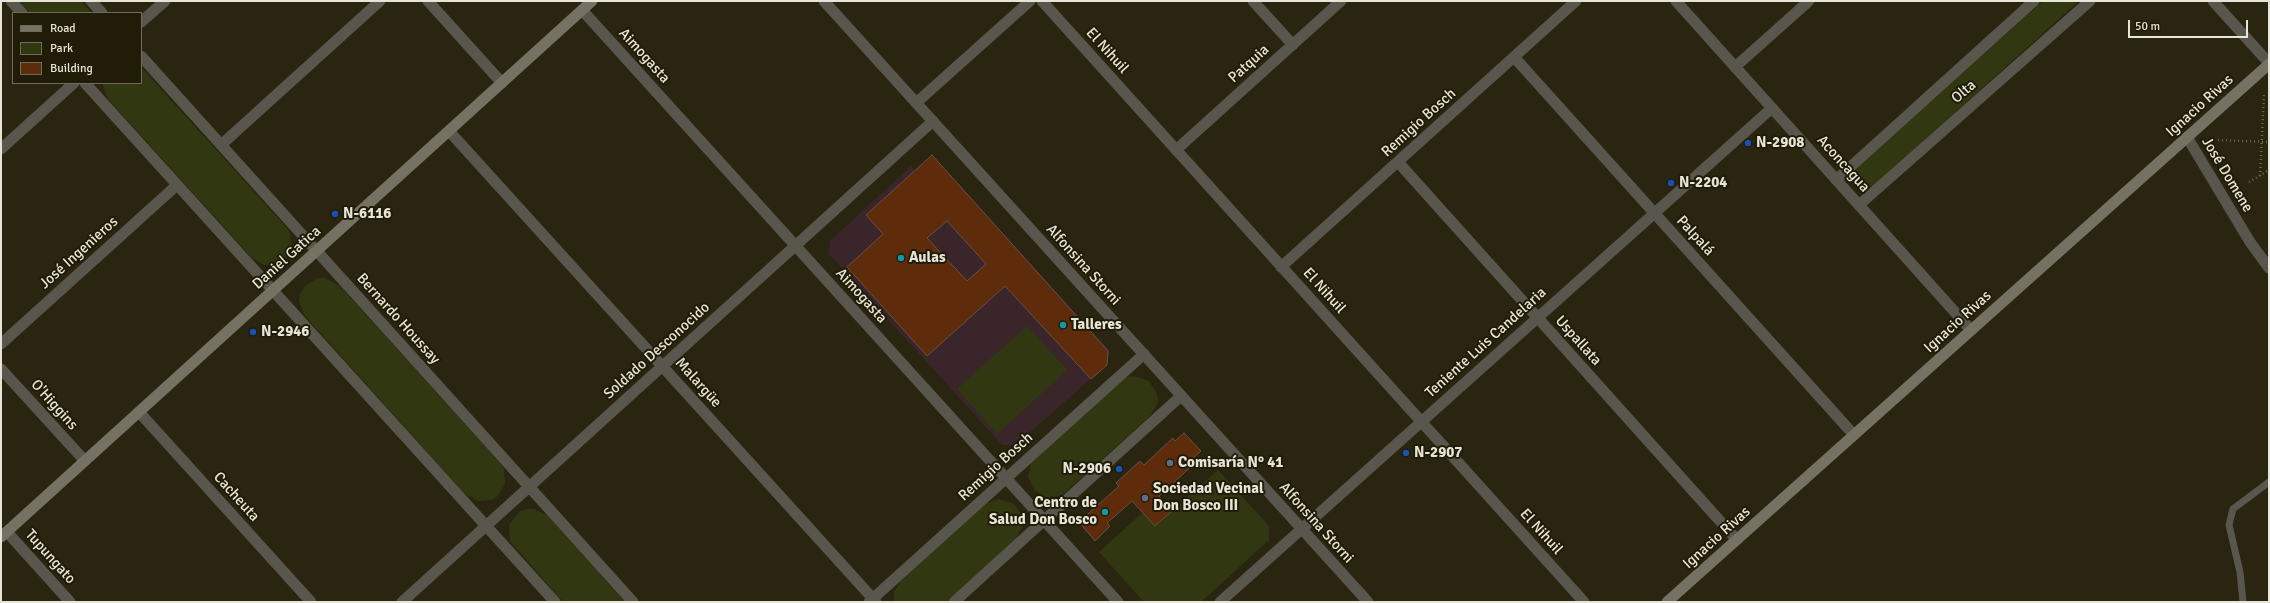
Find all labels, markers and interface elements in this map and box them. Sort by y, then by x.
legend [12,12,142,84]
scale bar [2130,12,2250,38]
text: 50 m [2135,19,2160,34]
text: Road [50,21,76,36]
street label: El Nihuil [1082,24,1132,78]
street label: Aimogasta [615,25,673,87]
text: Park [50,41,73,56]
street label: Patquia [1225,41,1273,87]
text: Building [50,61,93,76]
street label: Ignacio Rivas [2163,71,2237,141]
street label: Olta [1948,76,1980,108]
street label: Remigio Bosch [1378,85,1460,161]
street label: Aconcagua [1813,132,1873,196]
place label: N-2908 [1756,134,1804,152]
street label: José Domene [2198,134,2256,216]
marker: N-2908 [1743,138,1753,148]
place label: N-2204 [1679,174,1727,192]
marker: N-2204 [1666,178,1676,188]
place label: N-6116 [343,205,391,223]
marker: N-6116 [330,209,340,219]
street label: Palpalá [1672,212,1718,260]
street label: José Ingenieros [36,213,122,293]
street label: Alfonsina Storni [1042,221,1124,309]
street label: Daniel Gatica [249,223,325,293]
place label: Aulas [909,249,946,267]
marker: Aulas [896,253,906,263]
street label: El Nihuil [1299,264,1349,318]
street label: Aimogasta [832,265,890,327]
street label: Bernardo Houssay [353,270,443,368]
street label: Teniente Luis Candelaria [1422,284,1550,402]
street label: Ignacio Rivas [1921,287,1995,357]
street label: Soldado Desconocido [600,299,714,403]
street label: Uspallata [1551,312,1605,370]
place label: Talleres [1071,316,1122,334]
marker: Talleres [1058,320,1068,330]
place label: N-2946 [261,323,309,341]
marker: N-2946 [248,327,258,337]
street label: Malargüe [671,354,725,412]
street label: O'Higgins [27,376,81,434]
street label: Remigio Bosch [955,429,1037,505]
place label: N-2907 [1414,444,1462,462]
marker: N-2907 [1401,448,1411,458]
place label: Comisaría N° 41 [1178,454,1283,472]
marker: Comisaría N° 41 [1165,458,1175,468]
place label: N-2906 [1063,460,1111,478]
marker: N-2906 [1114,464,1124,474]
street label: Cacheuta [209,469,263,525]
street label: Alfonsina Storni [1275,479,1357,567]
place label: Sociedad Vecinal Don Bosco III [1153,480,1264,515]
marker: Sociedad Vecinal Don Bosco III [1140,493,1150,503]
place label: Centro de Salud Don Bosco [989,494,1097,529]
street label: Ignacio Rivas [1680,503,1754,573]
street label: El Nihuil [1516,505,1566,559]
marker: Centro de Salud Don Bosco [1100,507,1110,517]
street label: Tupungato [21,526,79,588]

